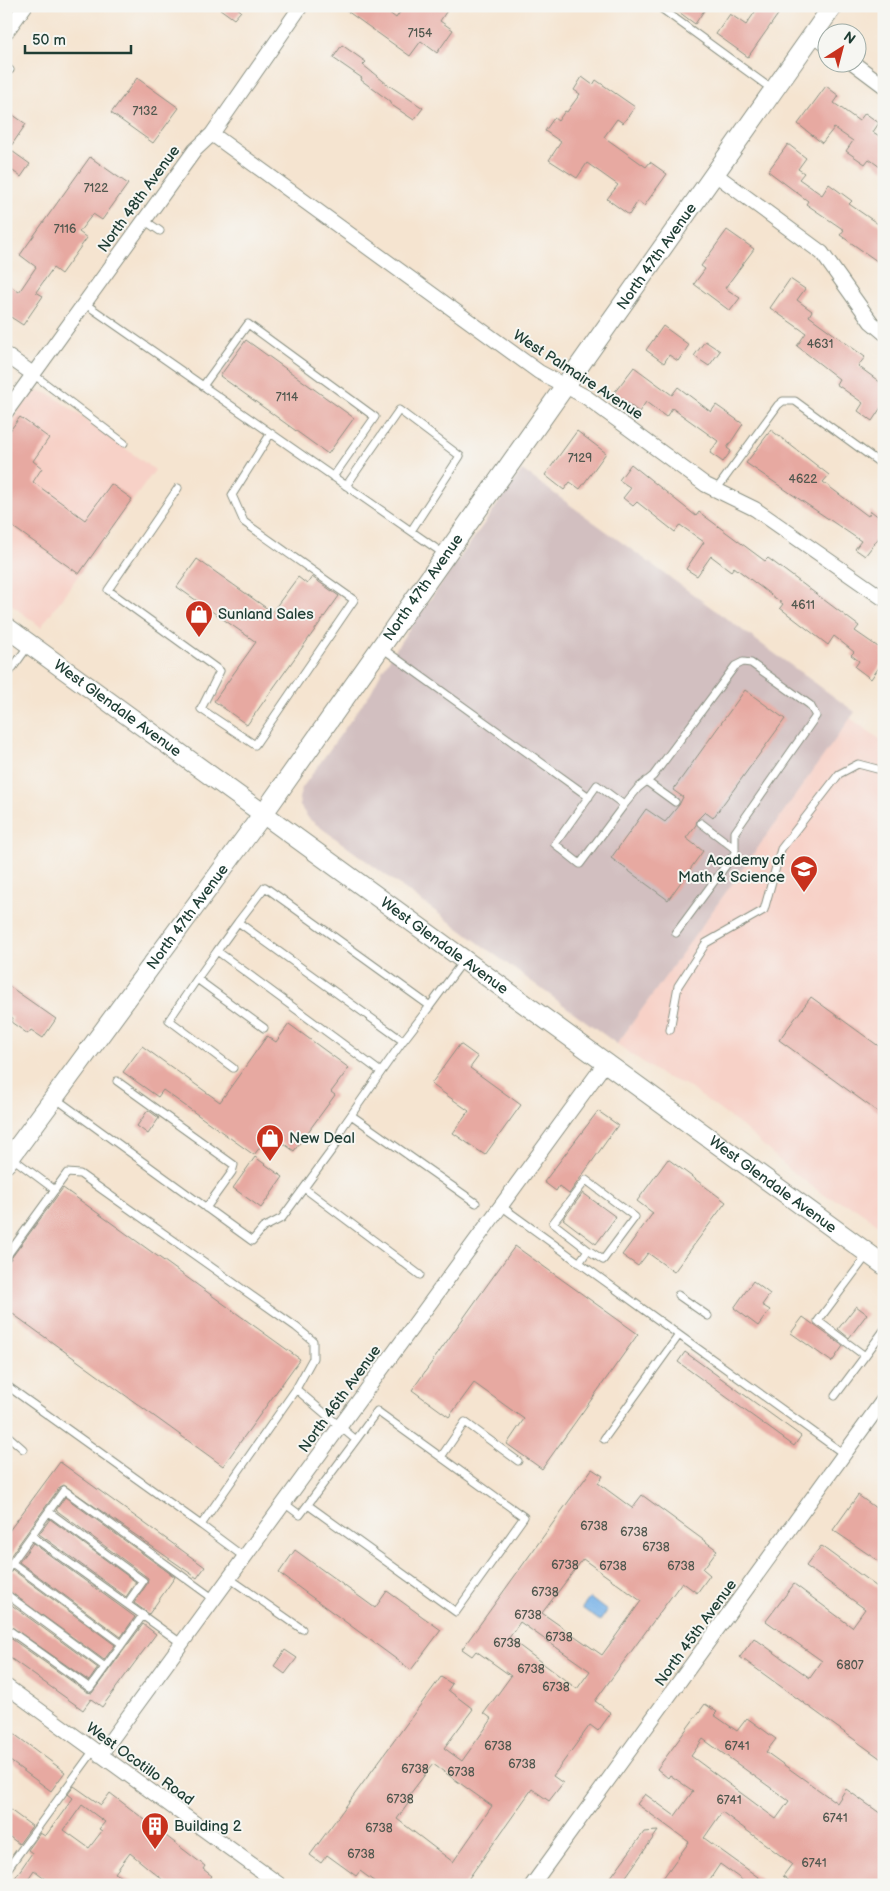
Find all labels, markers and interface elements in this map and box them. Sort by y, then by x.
scale bar [25,22,131,54]
north arrow [818,22,868,72]
house number: 7154 [408,26,433,41]
text: N [840,28,859,48]
text: 50 m [32,31,66,50]
house number: 7132 [133,104,158,119]
street label: North 48th Avenue [94,142,184,256]
house number: 7122 [84,181,108,196]
street label: North 47th Avenue [612,199,701,313]
house number: 7116 [54,222,76,237]
street label: West Palmaire Avenue [509,326,647,424]
house number: 4631 [807,337,833,352]
house number: 7114 [276,390,299,405]
house number: 7129 [568,451,592,466]
house number: 4622 [789,472,817,487]
street label: North 47th Avenue [379,530,467,644]
house number: 4611 [791,598,815,613]
shop icon: Sunland Sales [184,599,214,638]
place label: Sunland Sales [218,605,314,624]
street label: West Glendale Avenue [50,655,185,761]
place label: Academy of Math & Science [678,851,785,887]
school or university icon: Academy of Math & Science [789,854,819,893]
street label: North 47th Avenue [142,860,233,973]
street label: West Glendale Avenue [377,893,512,998]
shop icon: New Deal [255,1123,285,1162]
place label: New Deal [289,1129,355,1148]
street label: West Glendale Avenue [705,1131,841,1237]
street label: North 46th Avenue [295,1342,385,1456]
house number: 6738 [580,1519,608,1534]
house number: 6738 [620,1525,648,1540]
house number: 6738 [642,1540,670,1555]
house number: 6738 [551,1558,579,1573]
house number: 6738 [599,1559,627,1574]
house number: 6738 [667,1559,695,1574]
street label: North 45th Avenue [651,1576,741,1690]
house number: 6738 [531,1585,559,1600]
house number: 6738 [514,1608,542,1623]
house number: 6738 [545,1630,573,1645]
house number: 6738 [493,1636,521,1651]
house number: 6807 [836,1658,864,1673]
house number: 6738 [517,1662,545,1677]
house number: 6738 [542,1680,570,1695]
street label: West Ocotillo Road [82,1718,198,1810]
house number: 6738 [484,1739,512,1754]
house number: 6741 [724,1739,750,1754]
house number: 6738 [508,1757,536,1772]
house number: 6738 [401,1762,429,1777]
house number: 6738 [447,1765,475,1780]
house number: 6738 [386,1792,414,1807]
house number: 6741 [716,1793,742,1808]
building icon: Building 2 [140,1811,170,1850]
house number: 6741 [822,1811,848,1826]
place label: Building 2 [174,1817,242,1836]
house number: 6738 [365,1821,393,1836]
house number: 6738 [347,1847,375,1862]
house number: 6741 [801,1856,827,1871]

